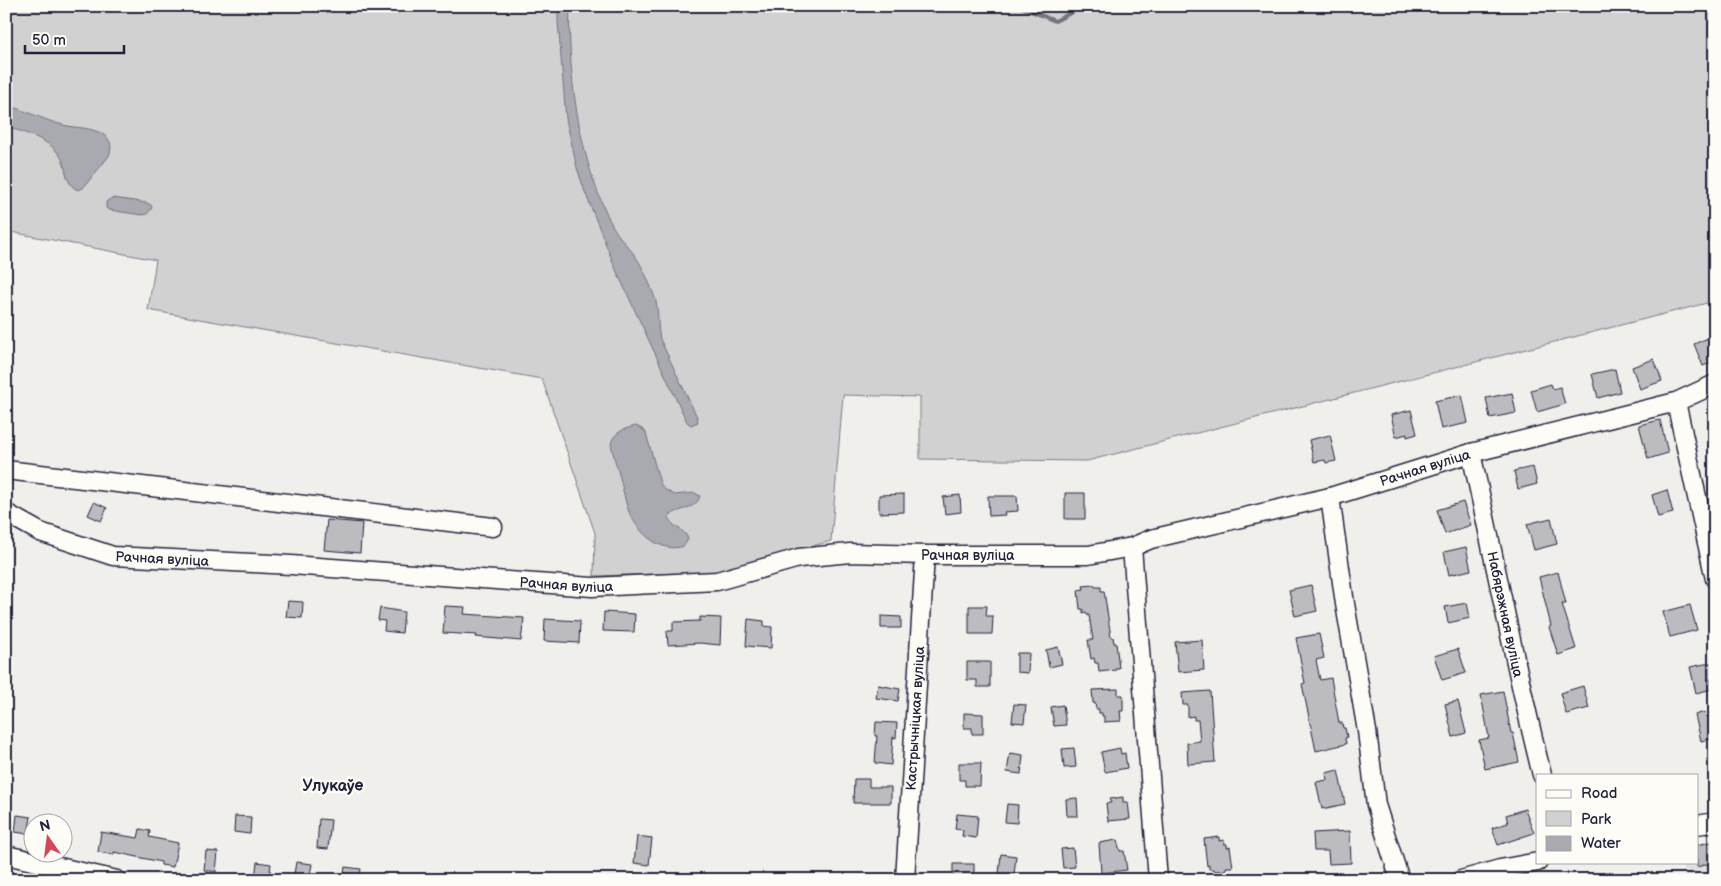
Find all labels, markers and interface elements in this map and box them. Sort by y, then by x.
scale bar [25,22,124,54]
text: 50 m [32,31,66,50]
street label: Рачная вуліца [1378,446,1473,490]
street label: Рачная вуліца [921,547,1015,564]
street label: Рачная вуліца [115,548,210,570]
street label: Набярэжная вуліца [1483,550,1527,680]
street label: Рачная вуліца [519,574,614,596]
street label: Кастрычніцкая вуліца [903,645,928,791]
legend [1536,774,1698,864]
district label: Улукаўе [303,777,364,796]
text: Road [1581,784,1617,803]
text: Park [1581,810,1612,829]
north arrow [22,814,72,864]
text: N [38,816,52,835]
text: Water [1581,834,1621,853]

